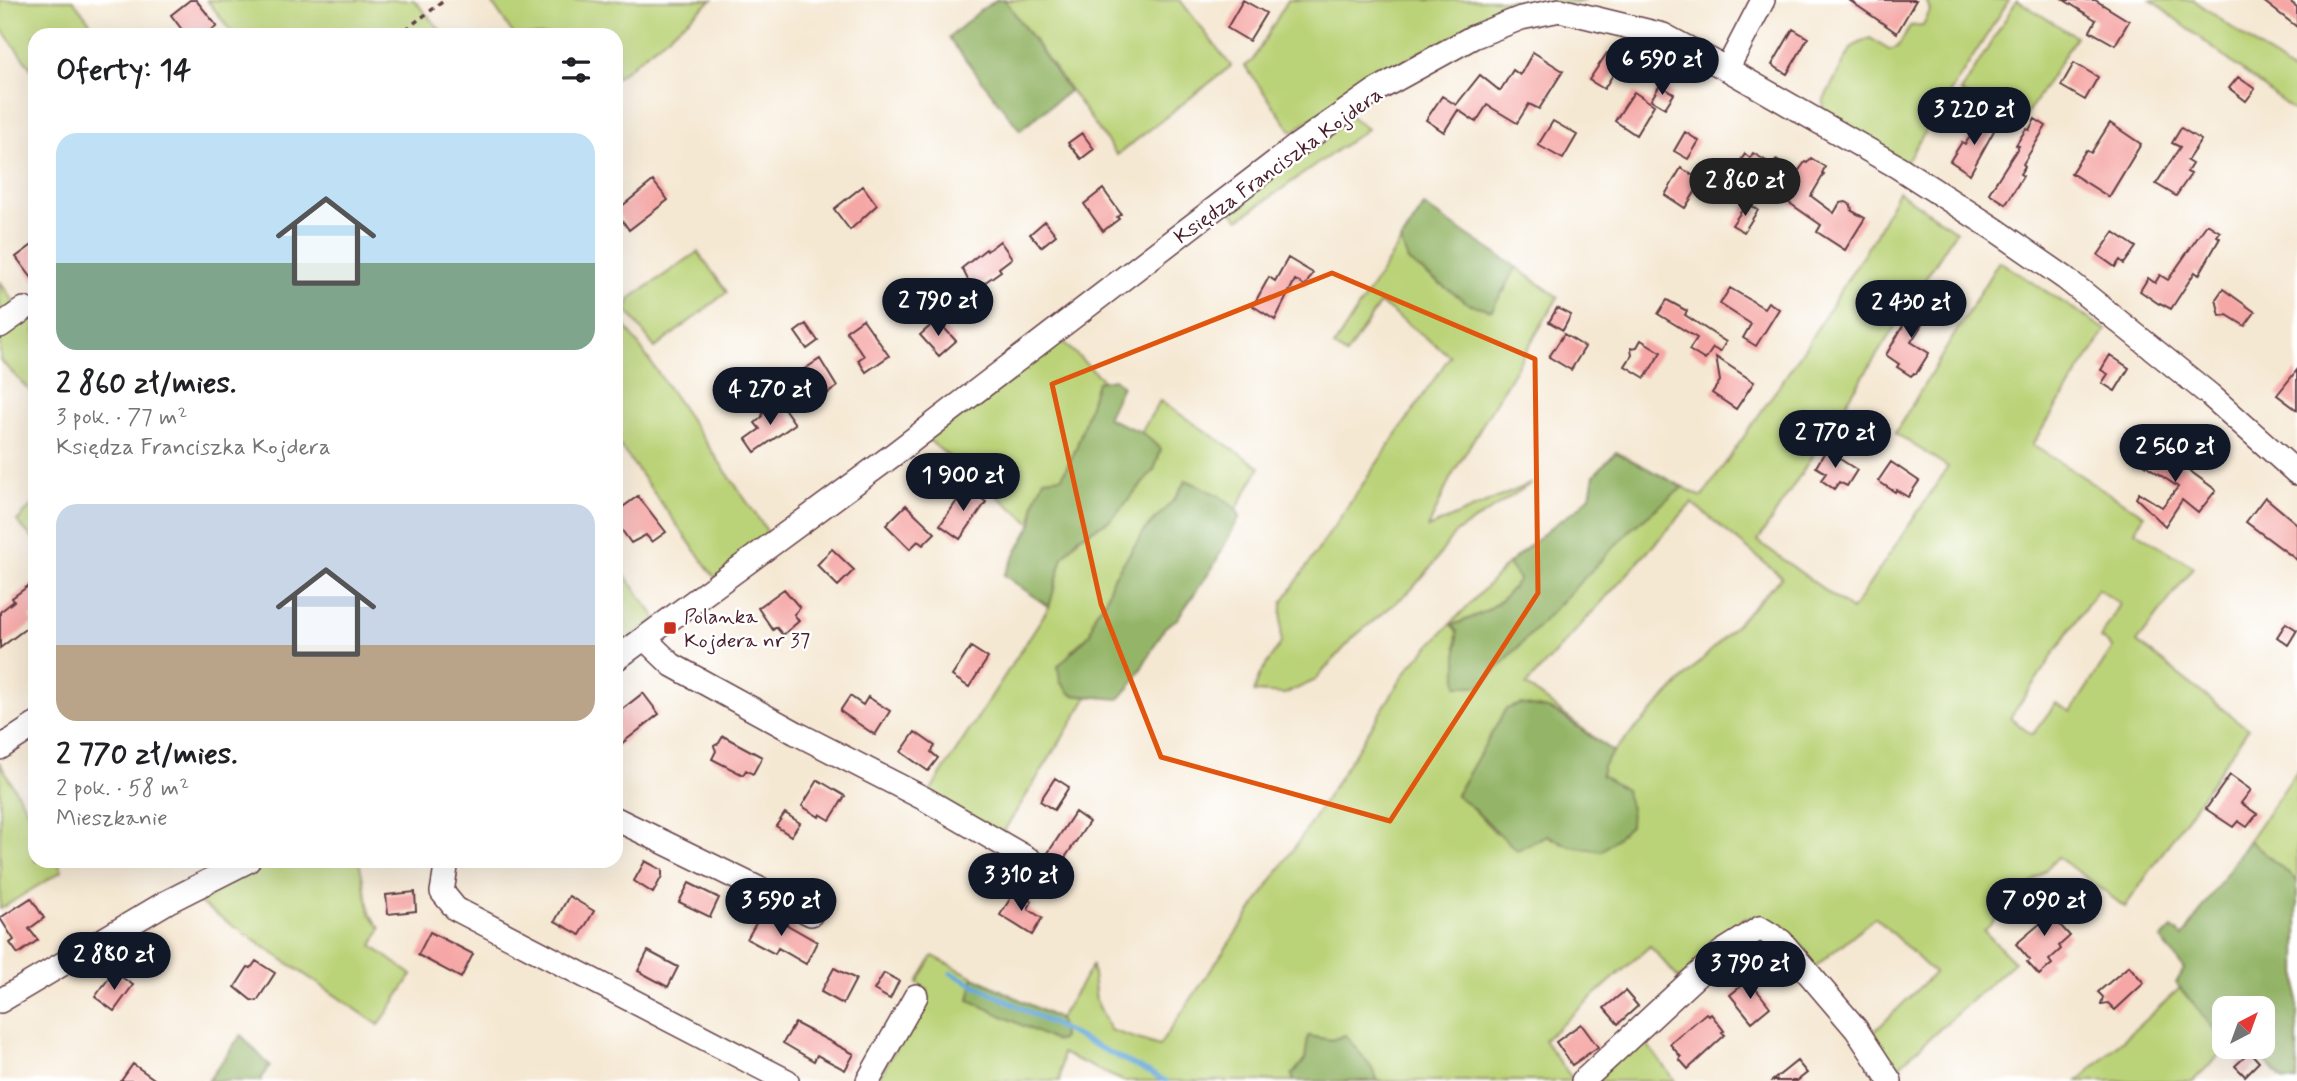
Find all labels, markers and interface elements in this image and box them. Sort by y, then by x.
pin: 6 590 zł [1590,38,1734,97]
text: 6 590 zł [1622,45,1702,75]
text: Oferty: 14 [56,51,191,90]
icon: filters [557,51,595,89]
street label: Księdza Franciszka Kojdera [1169,81,1388,251]
pin: 3 220 zł [1902,88,2046,147]
text: 3 220 zł [1934,95,2014,125]
pin: 2 860 zł [1673,158,1817,218]
text: 2 860 zł [1705,166,1785,196]
icon: home [263,178,389,304]
pin: 2 790 zł [866,278,1010,338]
pin: 2 430 zł [1839,280,1983,340]
text: 2 790 zł [898,286,978,316]
text: 2 430 zł [1871,288,1951,318]
text: 2 860 zł/mies. [56,364,236,403]
pin: 4 270 zł [698,368,842,427]
text: 4 270 zł [729,375,811,405]
text: 3 pok. · 77 m² [56,403,187,433]
pin: 2 770 zł [1763,410,1907,470]
text: 2 770 zł [1795,418,1875,448]
pin: 2 560 zł [2103,424,2247,484]
text: 2 560 zł [2136,432,2214,462]
text: Księdza Franciszka Kojdera [56,433,331,463]
pin: 1 900 zł [891,454,1035,513]
text: 1 900 zł [922,461,1004,491]
icon: home [263,549,389,675]
place label: Polanka Kojdera nr 37 [684,603,810,655]
marker: Polanka Kojdera nr 37 [662,620,678,636]
text: 2 770 zł/mies. [56,735,237,774]
text: 2 pok. · 58 m² [56,774,189,804]
text: Mieszkanie [56,804,168,834]
pin: 3 310 zł [949,853,1093,913]
text: 3 310 zł [984,861,1058,891]
pin: 3 590 zł [709,878,853,938]
pin: 7 090 zł [1972,878,2116,938]
text: 3 590 zł [741,886,821,916]
text: 7 090 zł [2002,886,2086,916]
pin: 2 880 zł [42,932,186,992]
text: 2 880 zł [74,940,154,970]
pin: 3 790 zł [1678,942,1822,1001]
text: 3 790 zł [1711,949,1789,979]
north arrow [2212,996,2275,1059]
map controls [2212,996,2275,1059]

